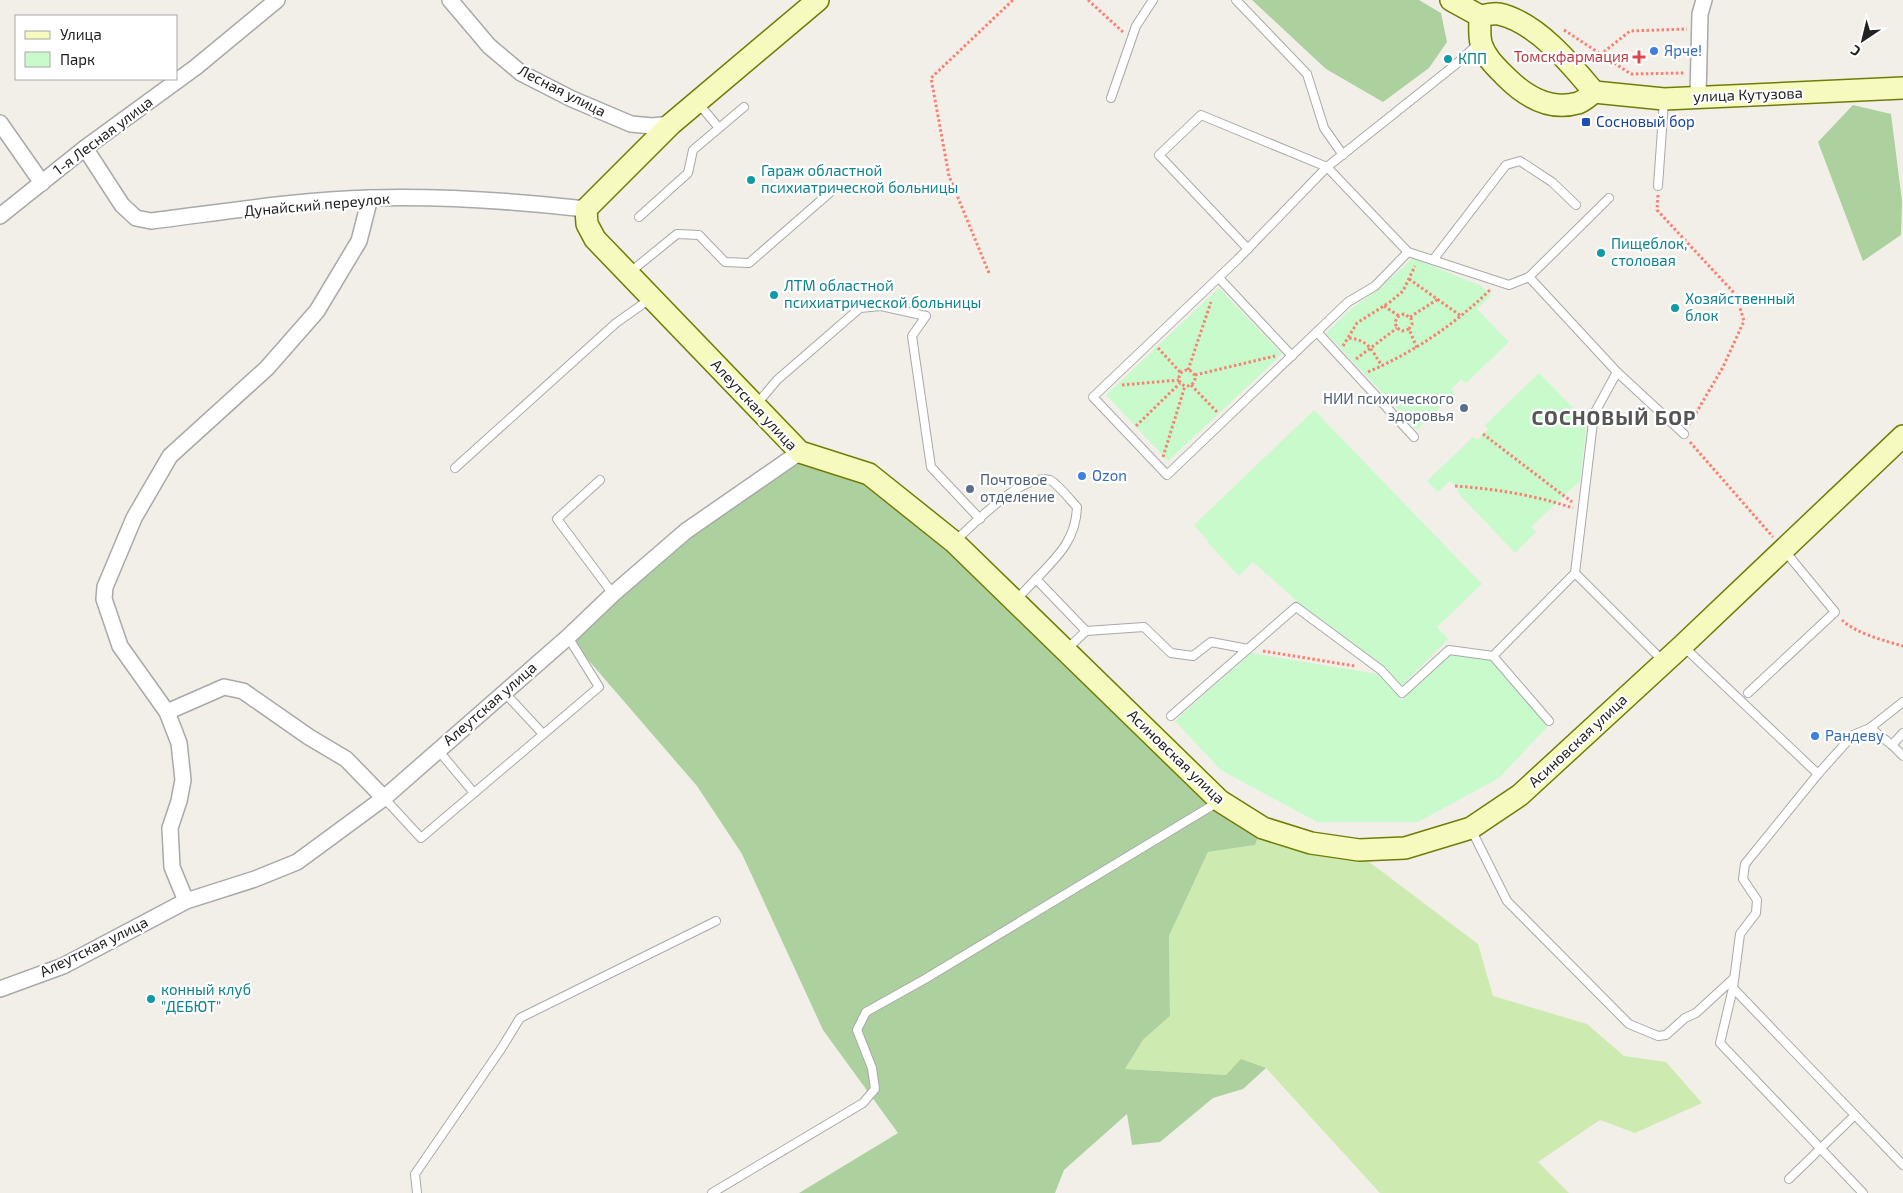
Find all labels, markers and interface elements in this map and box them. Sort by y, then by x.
legend [15,15,178,80]
north arrow [1838,15,1888,65]
text: Улица [60,25,102,43]
place label: Ярче! [1664,41,1702,59]
text: С [1847,42,1864,60]
marker: Ярче! [1648,45,1660,57]
place label: Томскфармация [1514,47,1629,65]
place label: КПП [1458,49,1487,67]
text: Парк [60,50,95,68]
marker: Томскфармация [1633,51,1645,63]
marker: КПП [1442,53,1454,65]
street label: Лесная улица [515,60,609,121]
street label: улица Кутузова [1693,83,1803,106]
street label: 1-я Лесная улица [49,92,156,179]
place label: Сосновый бор [1596,112,1695,130]
marker: Сосновый бор [1580,116,1592,128]
place label: Гараж областной психиатрической больницы [761,161,958,196]
marker: Гараж областной психиатрической больницы [745,174,757,186]
street label: Дунайский переулок [243,189,391,220]
place label: Пищеблок, столовая [1611,234,1687,269]
marker: Пищеблок, столовая [1595,247,1607,259]
place label: ЛТМ областной психиатрической больницы [784,276,981,311]
marker: ЛТМ областной психиатрической больницы [768,289,780,301]
place label: Хозяйственный блок [1685,289,1795,324]
marker: Хозяйственный блок [1669,302,1681,314]
street label: Алеутская улица [707,355,802,454]
place label: НИИ психического здоровья [1323,389,1454,424]
marker: НИИ психического здоровья [1458,402,1470,414]
district label: СОСНОВЫЙ БОР [1532,405,1696,429]
place label: Ozon [1092,466,1127,484]
place label: Почтовое отделение [980,470,1055,505]
marker: Ozon [1076,470,1088,482]
marker: Почтовое отделение [964,483,976,495]
street label: Алеутская улица [439,658,540,750]
street label: Асиновская улица [1524,690,1631,791]
street label: Асиновская улица [1124,705,1229,808]
place label: Рандеву [1825,726,1884,745]
marker: Рандеву [1809,730,1821,742]
street label: Алеутская улица [37,912,151,981]
place label: конный клуб "ДЕБЮТ" [161,980,251,1015]
marker: конный клуб "ДЕБЮТ" [145,993,157,1005]

